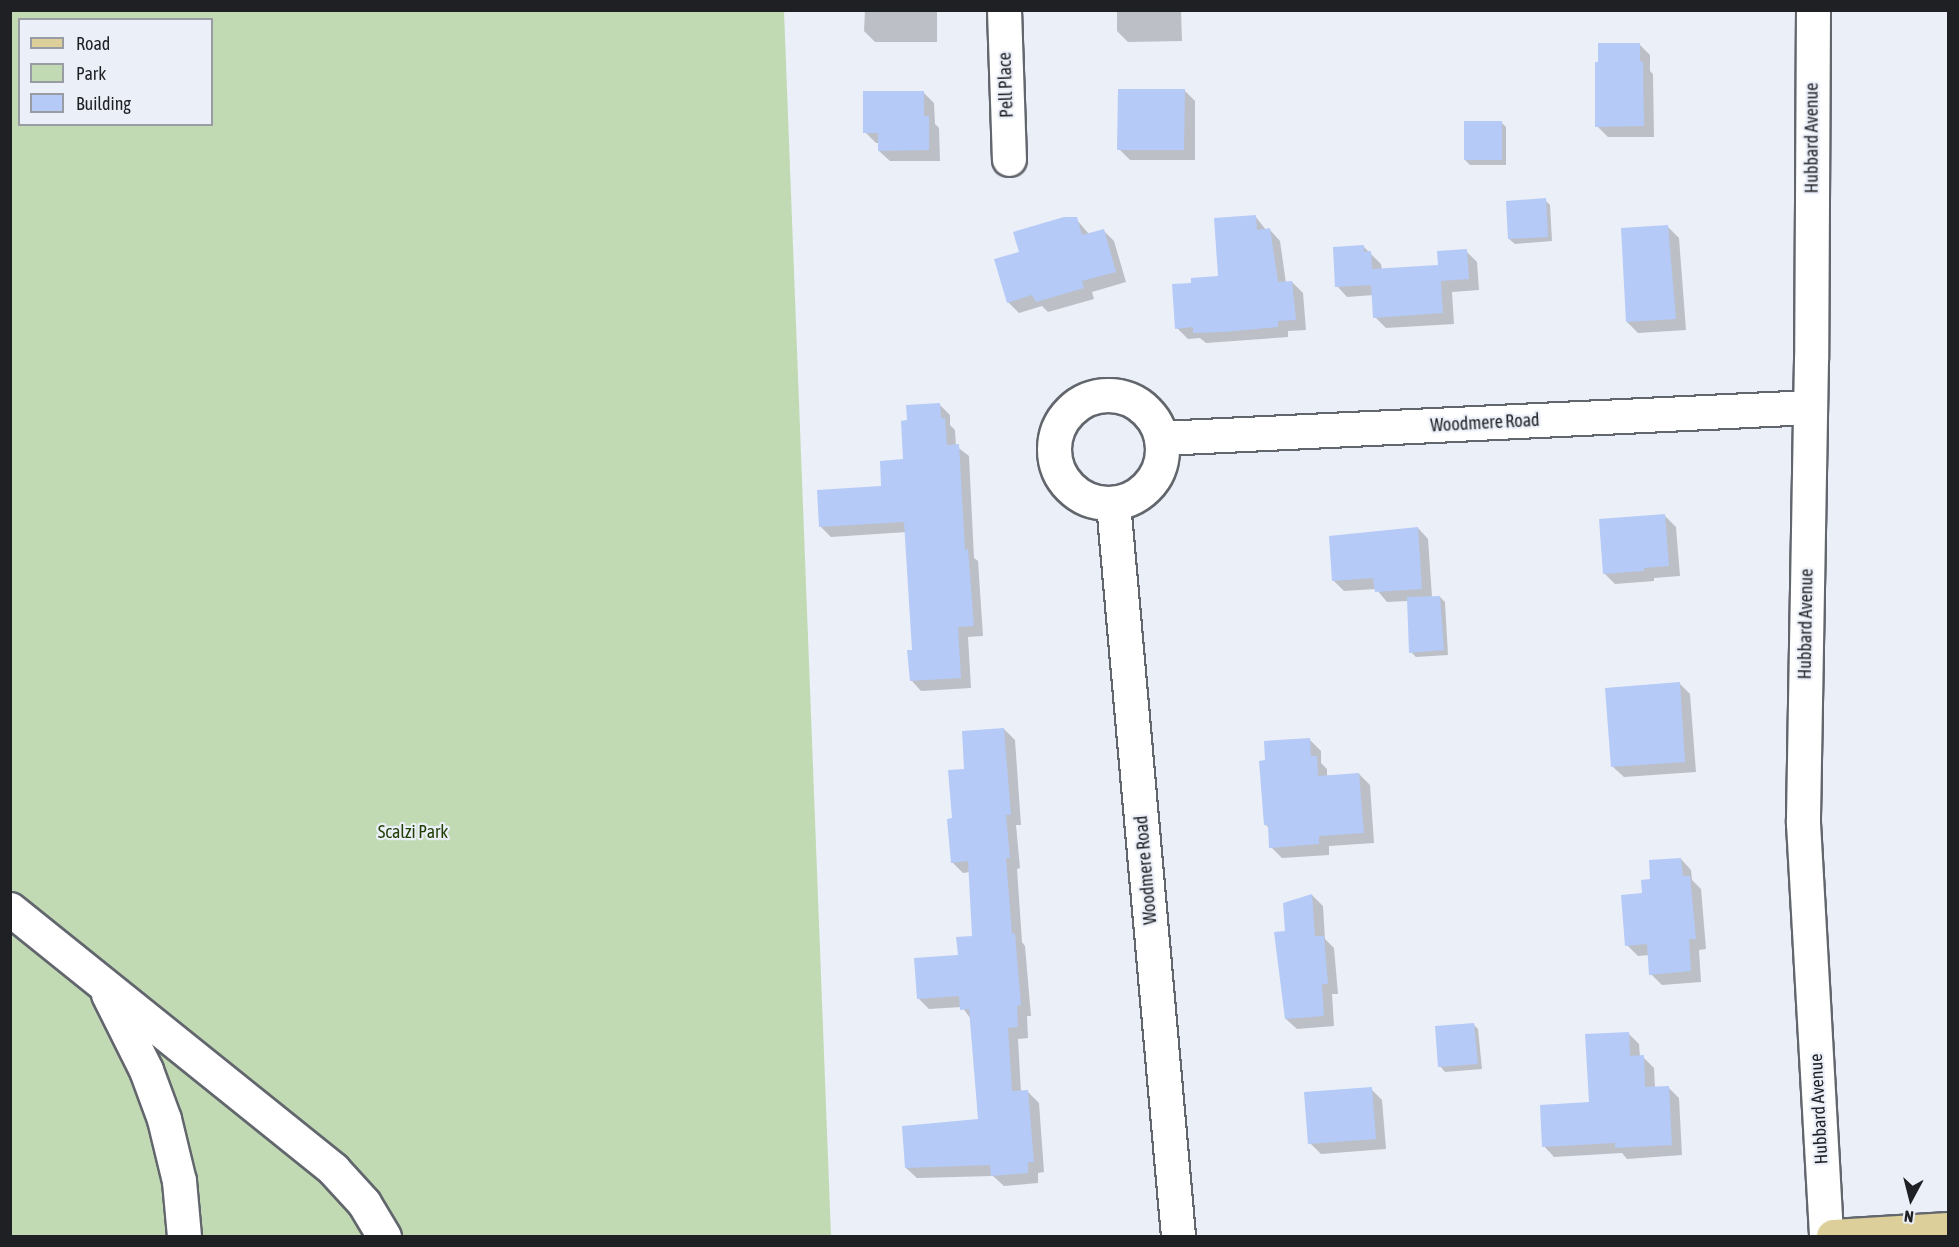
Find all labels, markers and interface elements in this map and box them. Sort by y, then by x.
legend [18,18,213,126]
text: Road [76,33,110,54]
street label: Pell Place [994,52,1018,118]
text: Park [76,63,106,84]
street label: Hubbard Avenue [1801,83,1823,193]
text: Building [76,93,131,114]
street label: Woodmere Road [1430,409,1540,437]
street label: Hubbard Avenue [1794,568,1818,680]
street label: Woodmere Road [1130,815,1162,925]
park label: Scalzi Park [378,821,448,843]
street label: Hubbard Avenue [1805,1053,1833,1165]
north arrow [1881,1169,1941,1229]
text: N [1903,1207,1915,1226]

